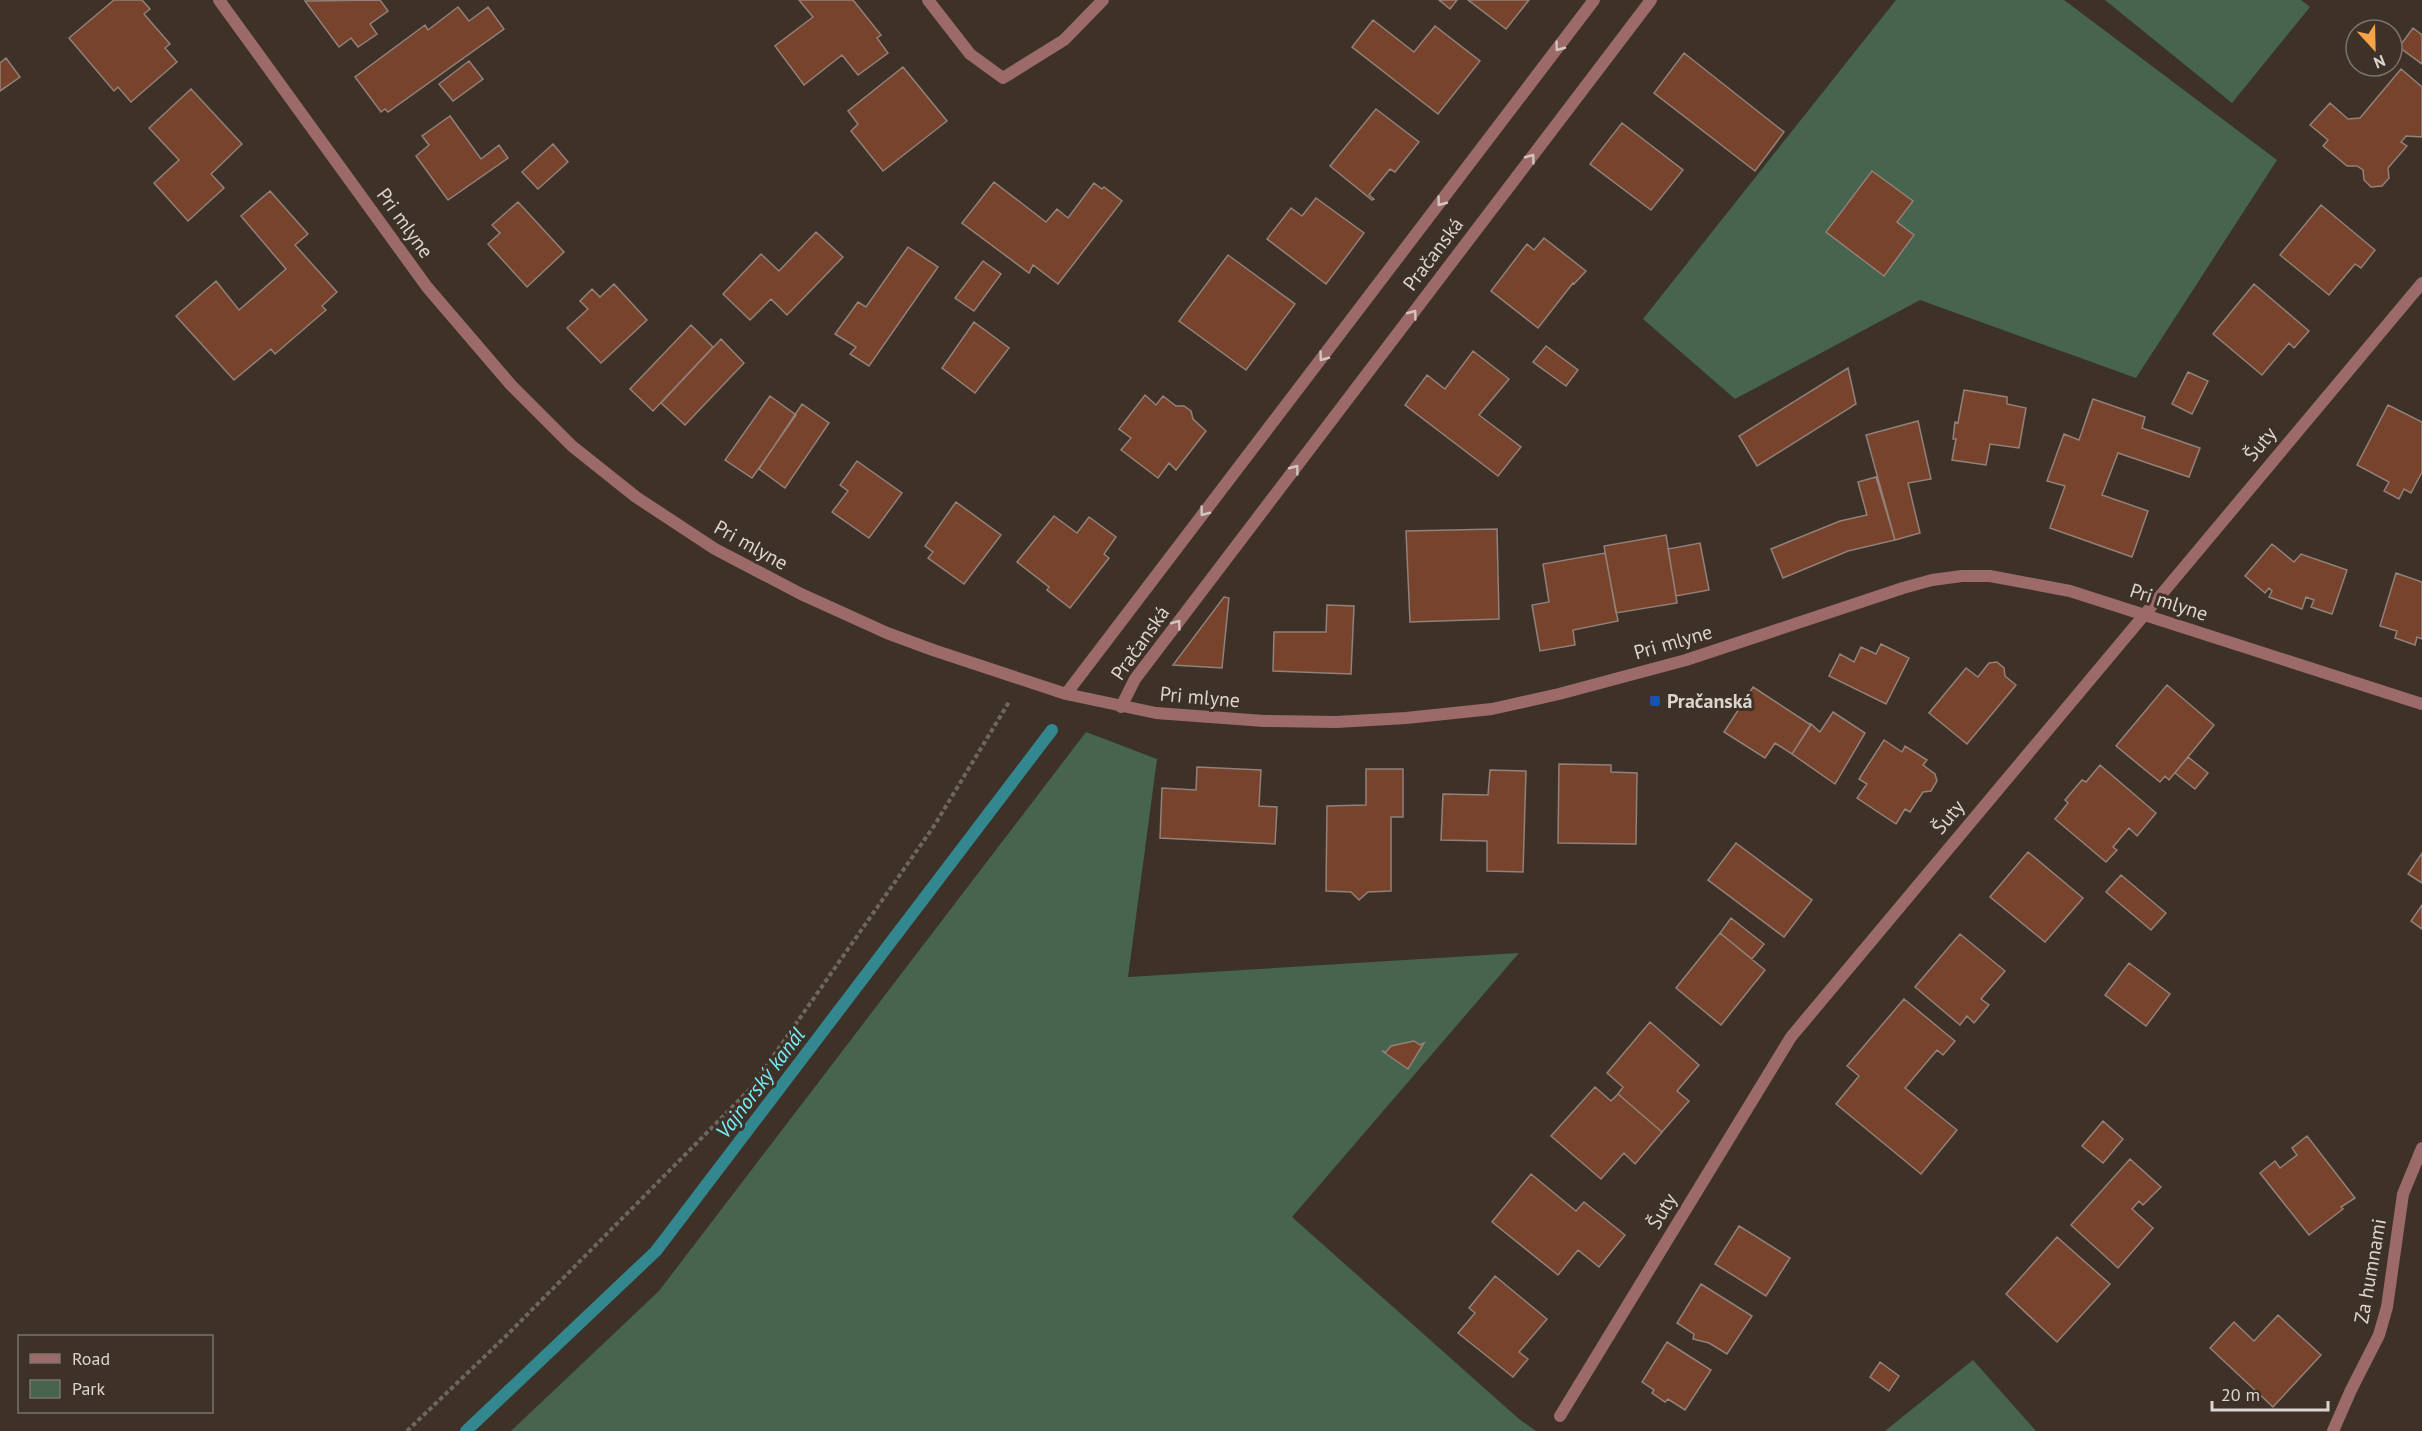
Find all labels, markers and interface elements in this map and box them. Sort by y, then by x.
north arrow [2344,18,2404,78]
one-way arrow [1555,40,1566,51]
text: N [2371,51,2388,73]
one-way arrow [1523,154,1534,165]
street label: Pri mlyne [371,183,439,263]
one-way arrow [1437,195,1448,206]
street label: Pračanská [1397,212,1469,296]
one-way arrow [1405,309,1416,320]
one-way arrow [1319,350,1330,361]
street label: Šuty [2238,421,2282,467]
one-way arrow [1287,465,1298,476]
one-way arrow [1201,506,1212,517]
street label: Pri mlyne [710,514,792,576]
street label: Pri mlyne [2127,577,2211,627]
street label: Pračanská [1105,601,1175,685]
street label: Pri mlyne [1631,618,1715,666]
one-way arrow [1169,620,1180,631]
street label: Pri mlyne [1159,681,1241,713]
place label: Pračanská [1667,688,1753,714]
marker: Pračanská [1648,694,1662,708]
street label: Šuty [1926,794,1970,840]
water label: Vajnorský kanál [709,1022,811,1144]
street label: Šuty [1641,1188,1683,1234]
street label: Za humnami [2348,1216,2392,1326]
legend [18,1335,213,1413]
text: Road [72,1347,110,1370]
scale bar [2212,1374,2328,1412]
text: Park [72,1377,105,1400]
text: 20 m [2221,1383,2260,1406]

